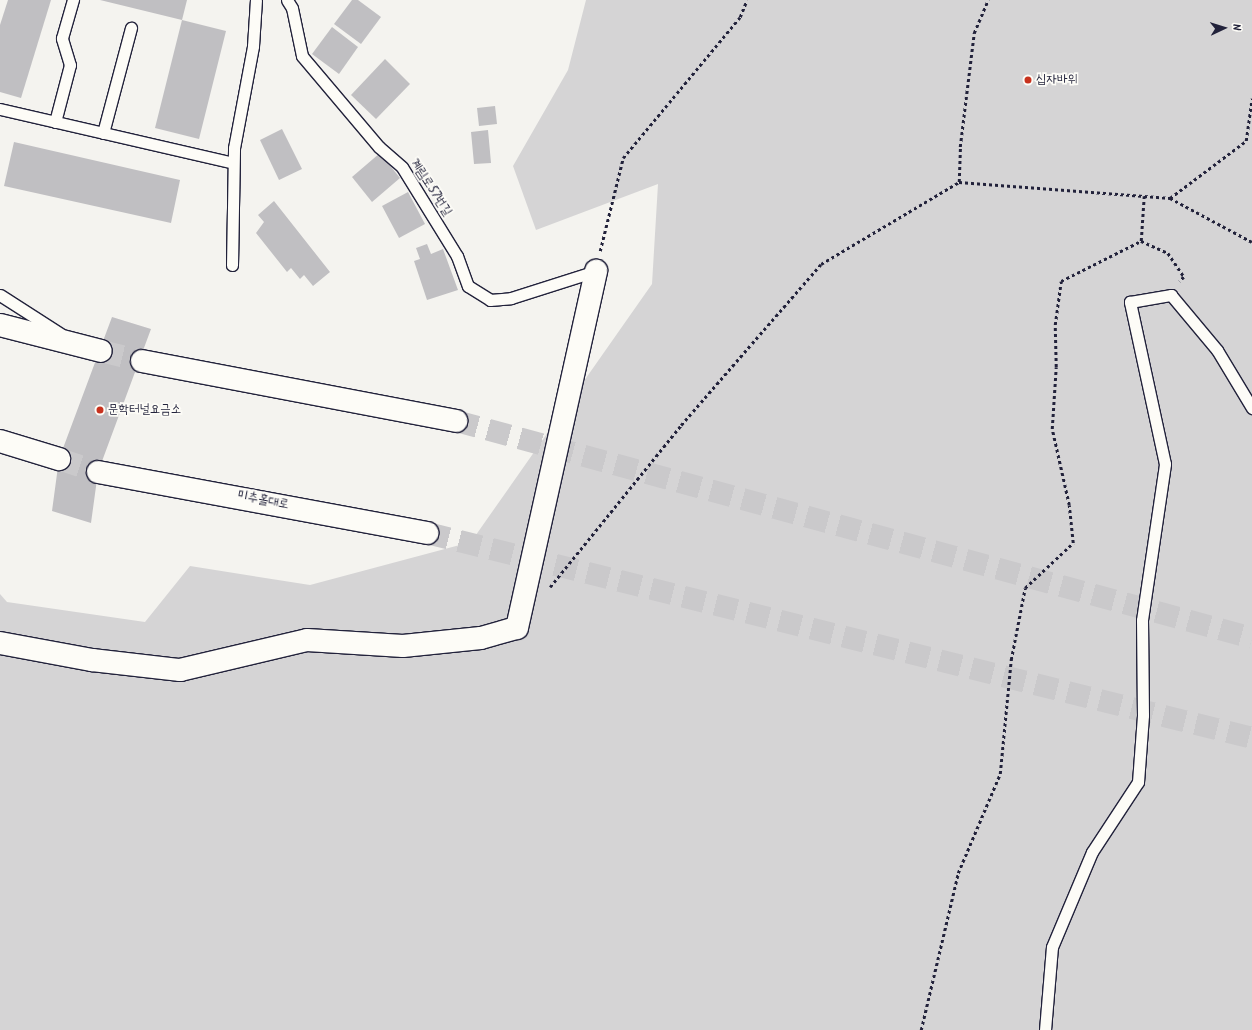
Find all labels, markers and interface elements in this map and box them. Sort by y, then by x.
north arrow [1204,8,1244,48]
text: N [1227,23,1245,31]
place label: 십자바위 [1036,72,1078,88]
marker: 십자바위 [1023,75,1033,85]
street label: 계림로57번길 [406,156,454,220]
place label: 문학터널요금소 [108,402,181,418]
marker: 문학터널요금소 [95,405,105,415]
street label: 미추홀대로 [236,488,290,514]

